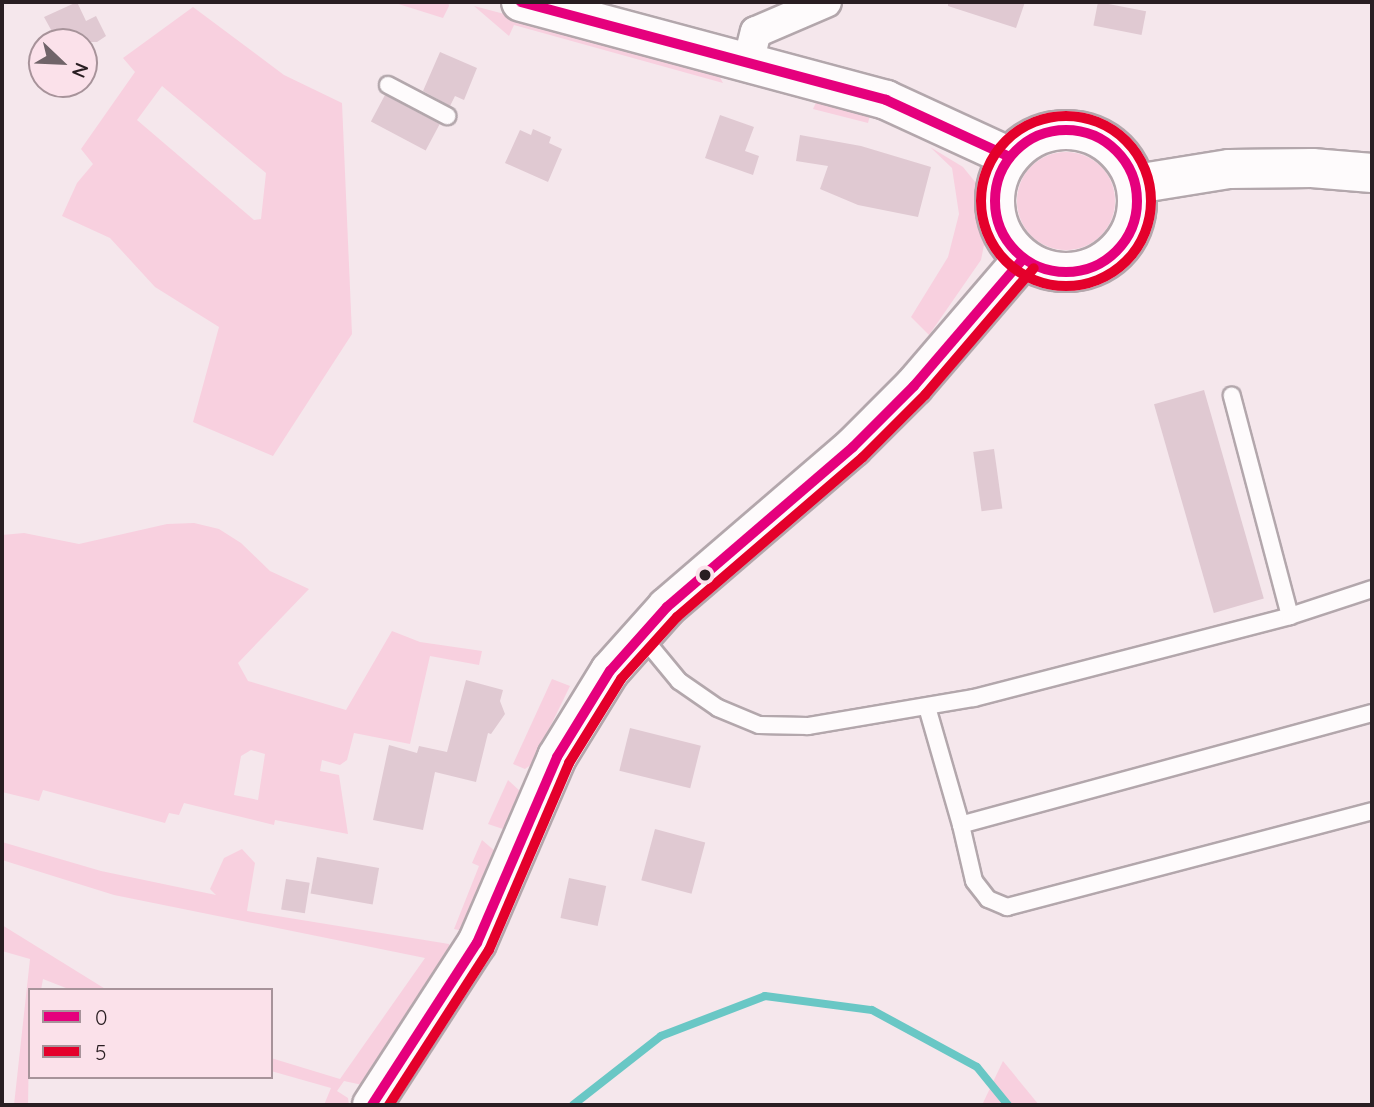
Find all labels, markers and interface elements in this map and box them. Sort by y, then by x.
north arrow [28,28,98,98]
text: N [67,59,94,82]
unlabelled marker [698,568,712,582]
legend [28,988,273,1079]
text: 0 [95,1004,108,1030]
text: 5 [95,1039,106,1065]

